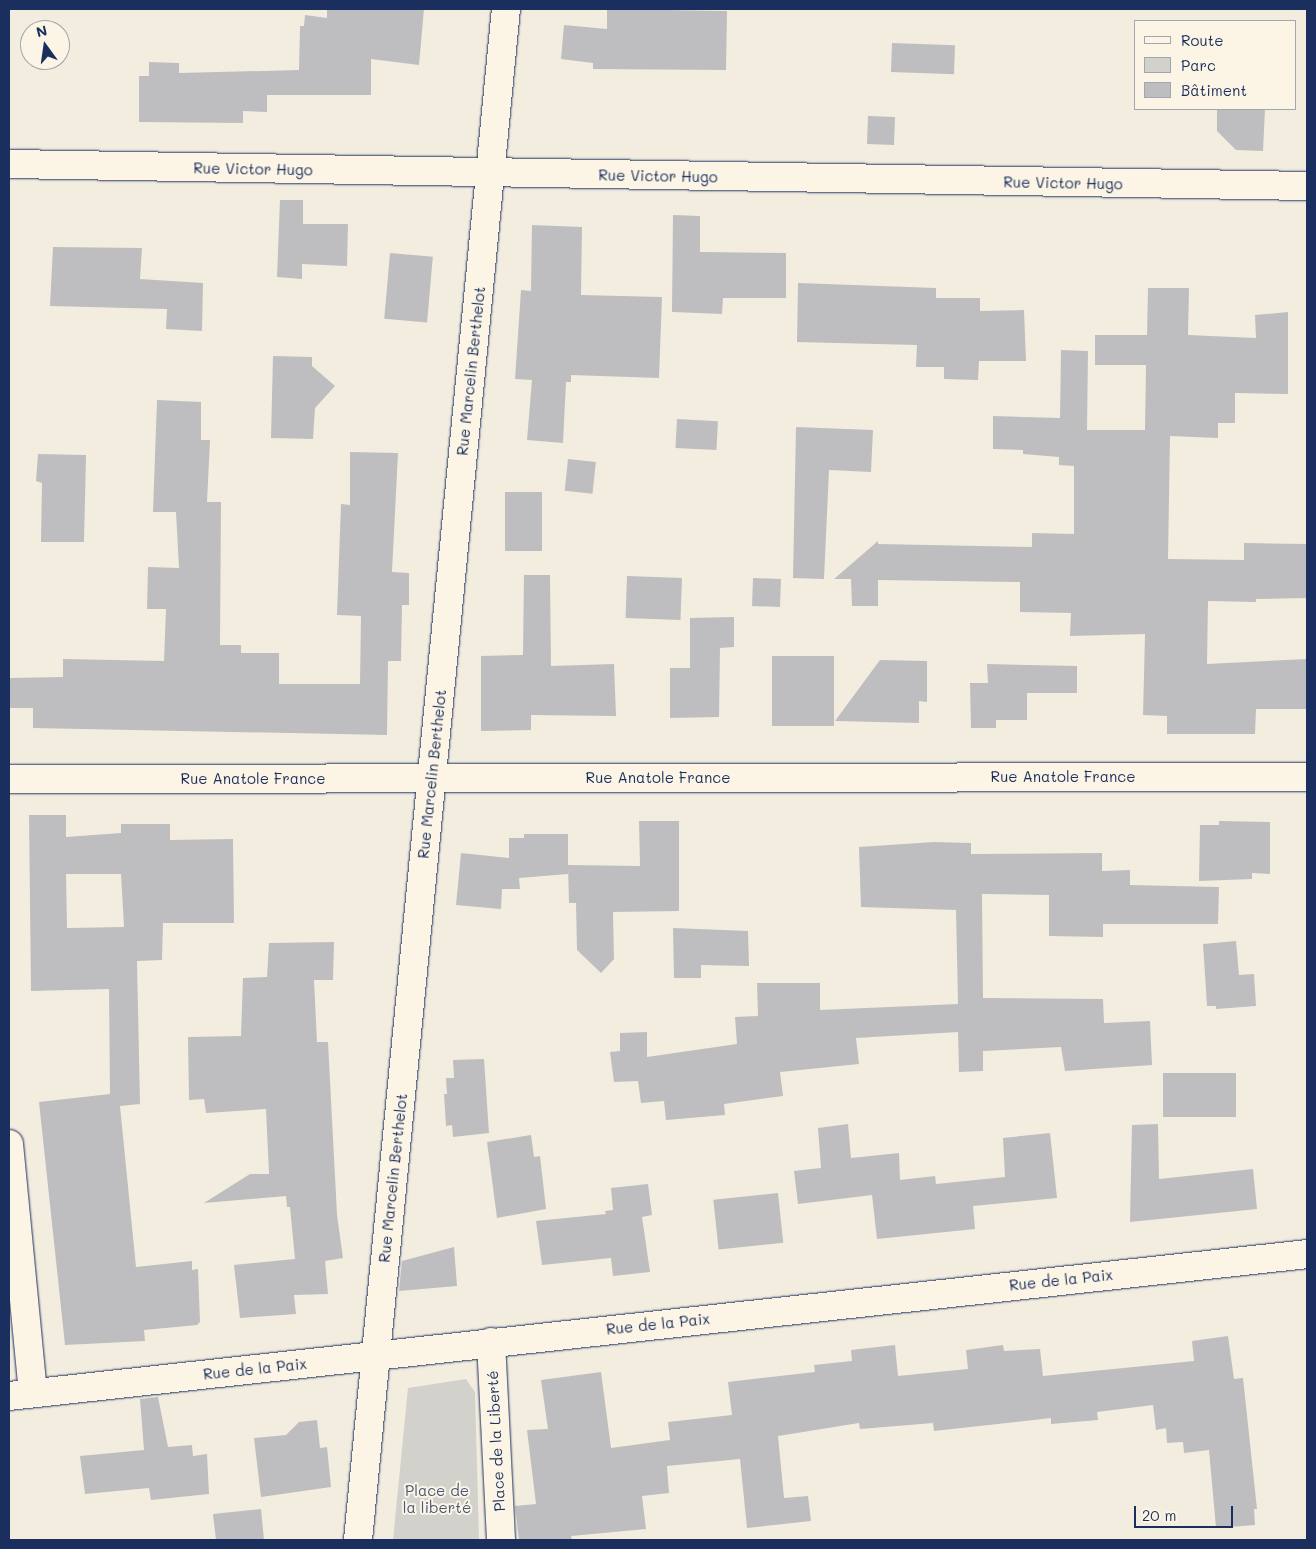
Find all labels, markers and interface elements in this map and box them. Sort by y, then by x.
north arrow [20,20,70,70]
text: N [34,20,49,41]
legend [1134,20,1296,110]
text: Route [1181,30,1224,50]
text: Parc [1181,55,1216,75]
text: Bâtiment [1181,80,1247,100]
street label: Rue Victor Hugo [193,159,313,179]
street label: Rue Victor Hugo [598,166,718,186]
street label: Rue Victor Hugo [1003,173,1123,193]
street label: Rue Marcelin Berthelot [453,286,489,456]
street label: Rue Marcelin Berthelot [414,689,450,859]
street label: Rue Anatole France [991,768,1135,786]
street label: Rue Anatole France [586,769,730,787]
street label: Rue Anatole France [181,770,325,788]
street label: Rue Marcelin Berthelot [375,1093,411,1263]
street label: Rue de la Paix [1008,1266,1114,1294]
street label: Rue de la Paix [605,1310,711,1338]
street label: Rue de la Paix [202,1355,308,1383]
street label: Place de la Liberté [483,1370,509,1512]
park label: Place de la liberté [403,1481,471,1516]
scale bar [1136,1496,1235,1528]
text: 20 m [1142,1505,1176,1525]

